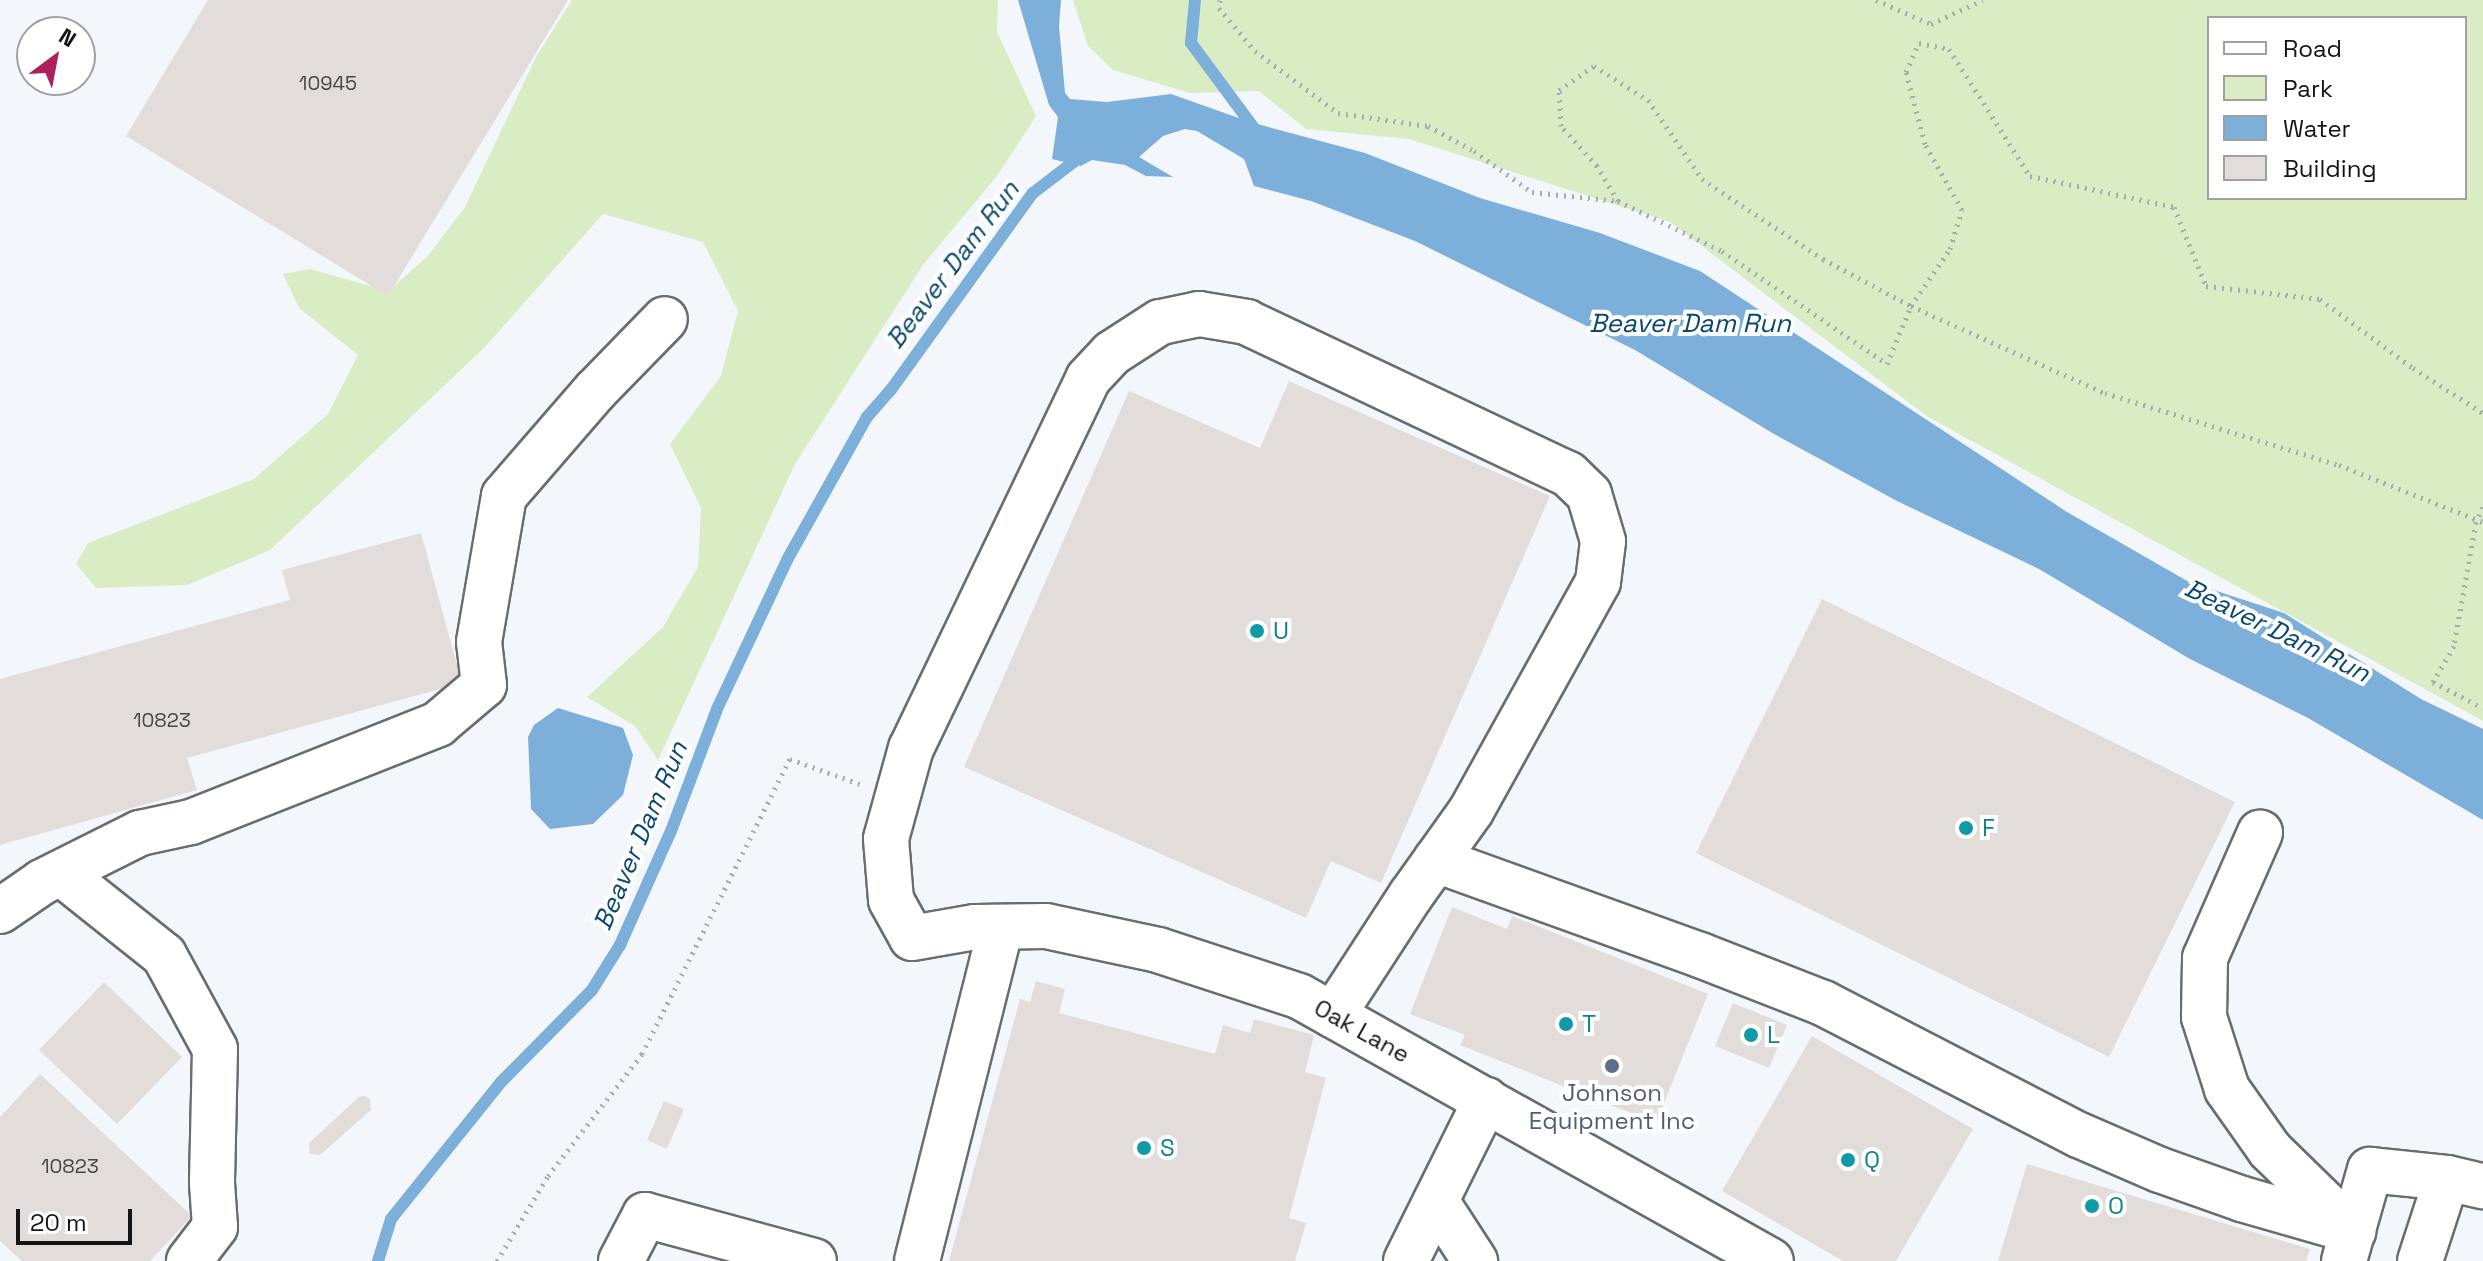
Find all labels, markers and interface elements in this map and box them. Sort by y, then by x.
north arrow [16,16,96,96]
legend [2207,16,2467,200]
text: N [54,22,81,53]
text: Road [2283,33,2342,64]
house number: 10945 [299,71,357,95]
text: Park [2283,73,2333,104]
text: Water [2283,113,2351,144]
text: Building [2283,153,2377,184]
water label: Beaver Dam Run [880,175,1026,355]
water label: Beaver Dam Run [1589,308,1791,340]
water label: Beaver Dam Run [2180,573,2374,689]
place label: U [1273,617,1289,645]
marker: U [1248,622,1266,640]
house number: 10823 [133,708,191,732]
water label: Beaver Dam Run [587,737,695,935]
place label: F [1982,814,1995,842]
marker: F [1957,819,1975,837]
street label: Oak Lane [1309,993,1415,1069]
place label: T [1582,1010,1596,1038]
marker: T [1557,1015,1575,1033]
place label: L [1767,1021,1780,1049]
marker: L [1742,1026,1760,1044]
marker: Johnson Equipment Inc [1603,1057,1621,1075]
place label: Johnson Equipment Inc [1529,1079,1695,1135]
place label: S [1160,1134,1175,1162]
marker: S [1135,1139,1153,1157]
place label: Q [1864,1146,1880,1174]
marker: Q [1839,1151,1857,1169]
house number: 10823 [41,1154,99,1178]
place label: O [2108,1192,2124,1220]
scale bar [20,1193,136,1243]
marker: O [2083,1197,2101,1215]
text: 20 m [30,1207,87,1238]

